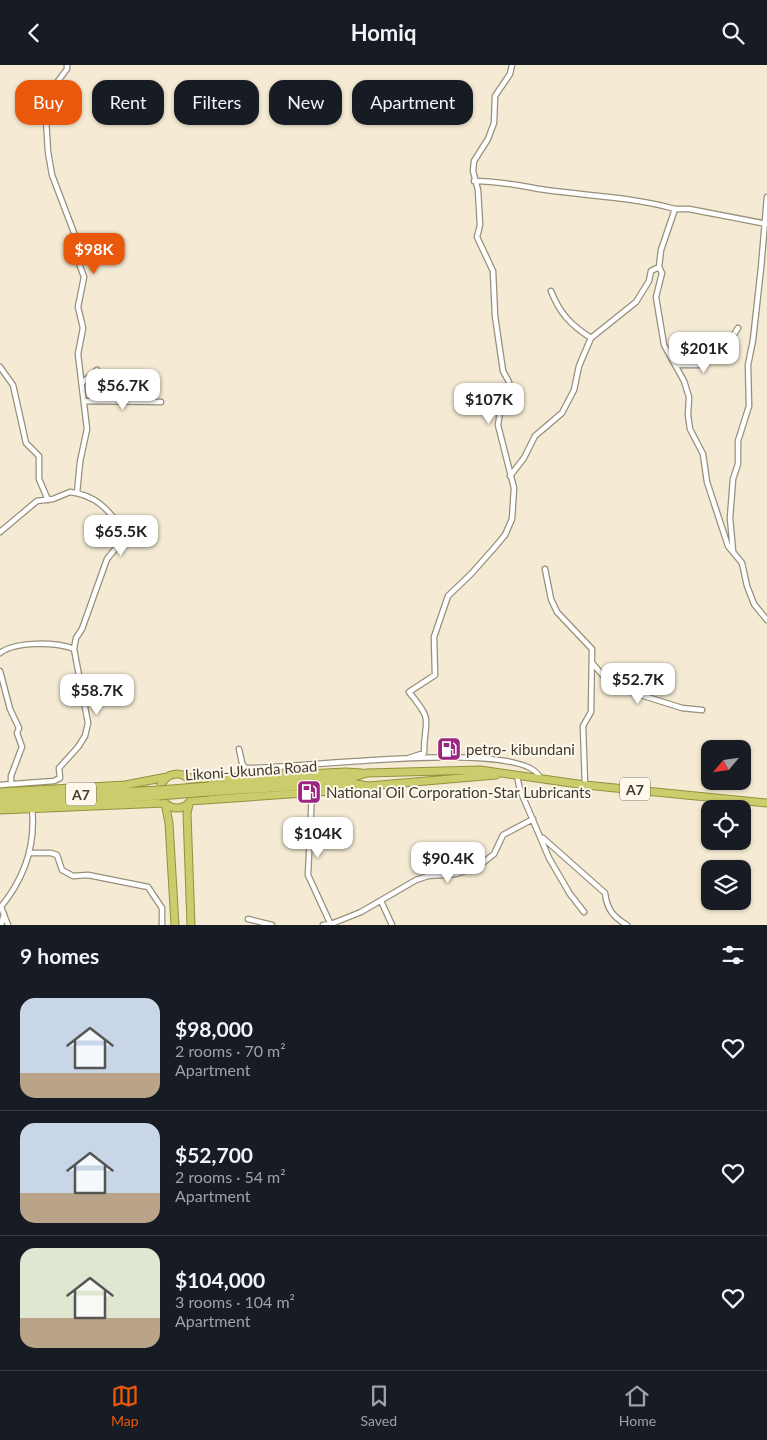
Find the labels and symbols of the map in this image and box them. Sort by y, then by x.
pin: $98K [64,233,124,275]
pin: $201K [669,331,739,374]
pin: $56.7K [82,369,164,411]
pin: $107K [454,383,524,425]
pin: $65.5K [80,515,162,557]
pin: $52.7K [597,663,679,705]
pin: $58.7K [56,673,138,716]
fuel station icon: petro- kibundani [436,736,462,762]
place label: petro- kibundani [466,740,575,758]
north arrow [701,740,751,790]
street label: Likoni-Ukunda Road [184,756,318,784]
road number: A7 [620,777,650,801]
fuel station icon: National Oil Corporation-Star Lubricants [296,779,322,805]
road number: A7 [66,783,96,806]
place label: National Oil Corporation-Star Lubricants [326,783,591,801]
pin: $104K [283,817,353,859]
pin: $90.4K [407,841,489,884]

